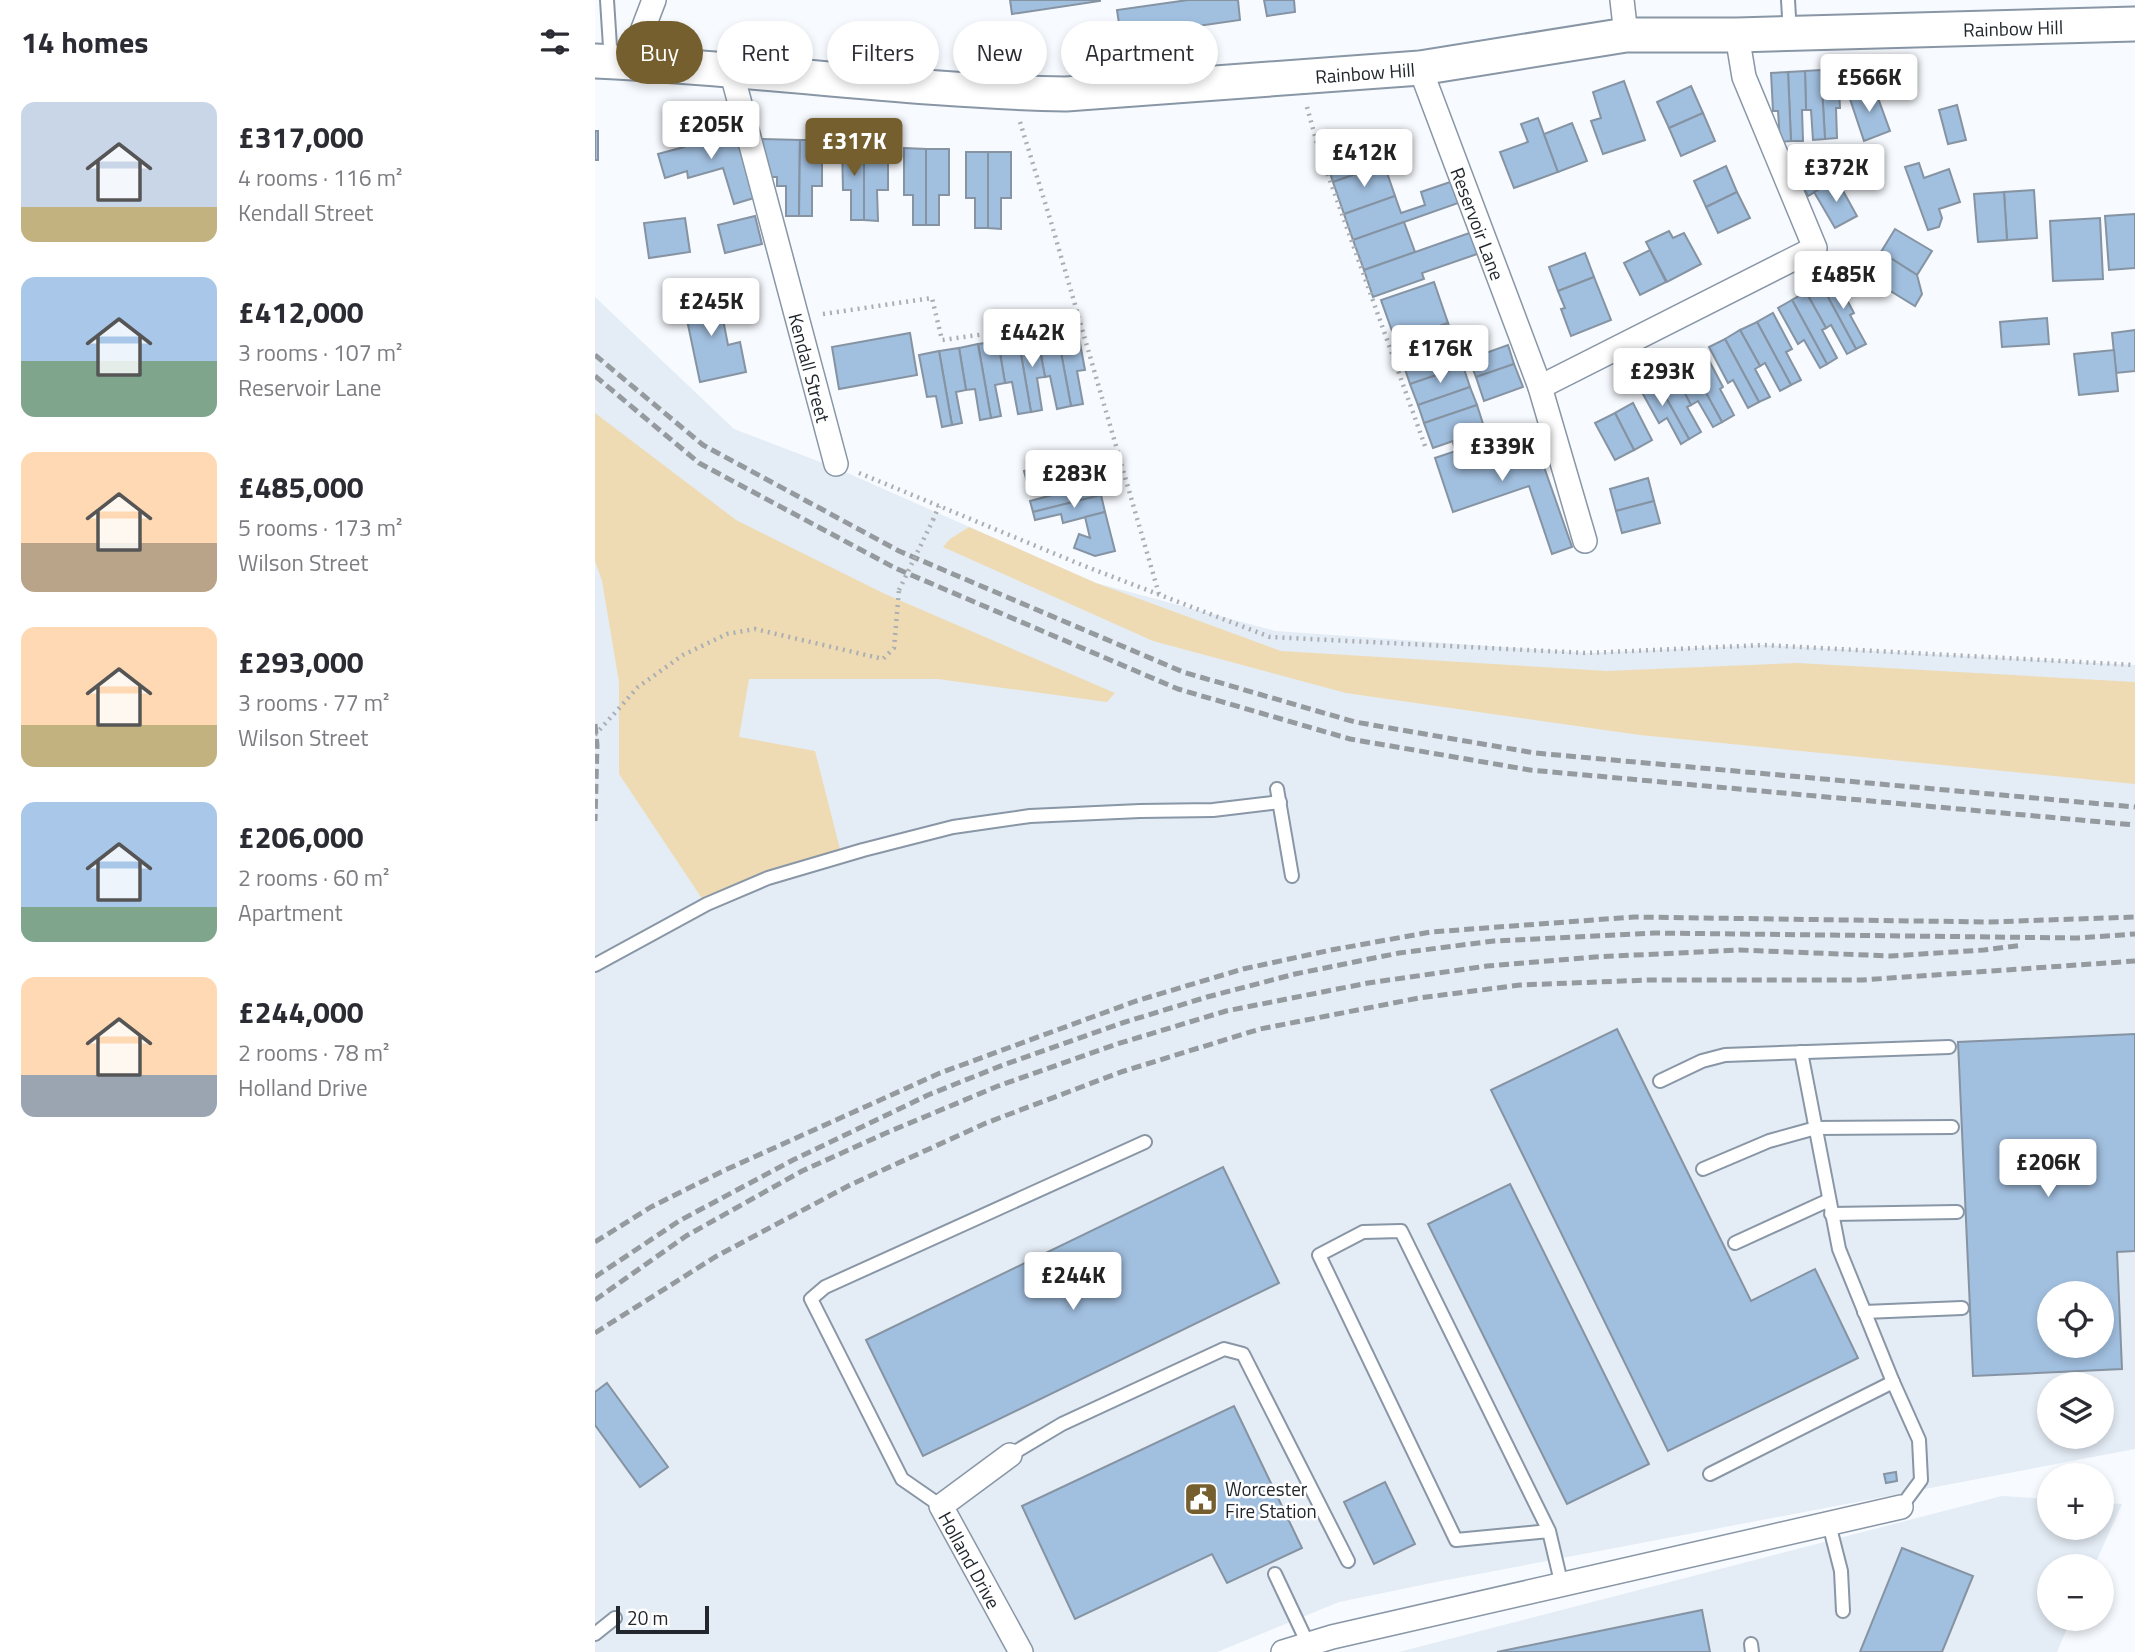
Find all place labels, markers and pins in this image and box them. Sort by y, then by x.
pin: £566K [1820,54,1918,114]
pin: £205K [662,102,760,161]
pin: £317K [805,118,903,178]
pin: £412K [1315,130,1413,189]
pin: £372K [1787,144,1885,204]
pin: £485K [1794,252,1892,311]
pin: £245K [662,278,760,338]
pin: £442K [983,310,1081,369]
pin: £176K [1391,326,1489,385]
pin: £293K [1613,348,1711,408]
pin: £339K [1453,424,1551,483]
pin: £283K [1025,450,1123,510]
pin: £206K [1999,1140,2097,1199]
pin: £244K [1024,1252,1122,1312]
place label: Worcester Fire Station [1225,1474,1317,1525]
public building icon: Worcester Fire Station [1182,1480,1220,1518]

